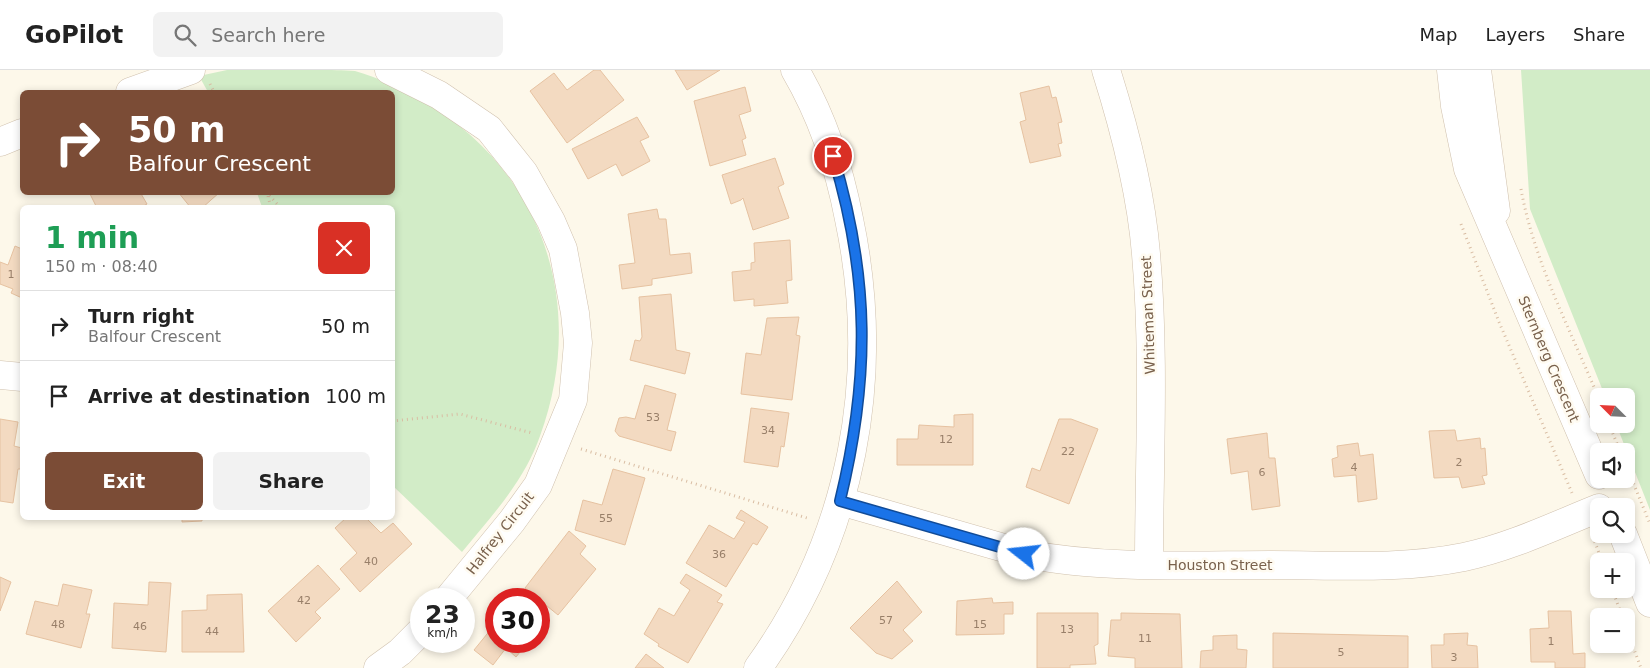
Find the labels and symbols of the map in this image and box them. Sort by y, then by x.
pin [812,135,854,177]
street label: Whiteman Street [1138,255,1158,375]
house number: 1 [8,268,15,281]
street label: Sternberg Crescent [1515,293,1583,425]
north arrow [1590,388,1635,432]
house number: 53 [646,411,660,424]
house number: 34 [761,424,775,437]
house number: 12 [939,433,953,446]
house number: 22 [1061,445,1075,458]
house number: 2 [1456,456,1463,469]
house number: 4 [1351,461,1358,474]
house number: 6 [1259,466,1266,479]
street label: Halfrey Circuit [463,488,537,577]
house number: 55 [599,512,613,525]
position arrow [997,527,1049,579]
house number: 36 [712,548,726,561]
house number: 40 [364,555,378,568]
street label: Houston Street [1167,557,1273,573]
speed limit sign: 30 [485,588,550,653]
house number: 42 [297,594,311,607]
house number: 57 [879,614,893,627]
house number: 48 [51,618,65,631]
house number: 15 [973,618,987,631]
house number: 46 [133,620,147,633]
house number: 13 [1060,623,1074,636]
house number: 44 [205,625,219,638]
house number: 11 [1138,632,1152,645]
house number: 1 [1548,635,1555,648]
house number: 5 [1338,646,1345,659]
house number: 3 [1451,651,1458,664]

